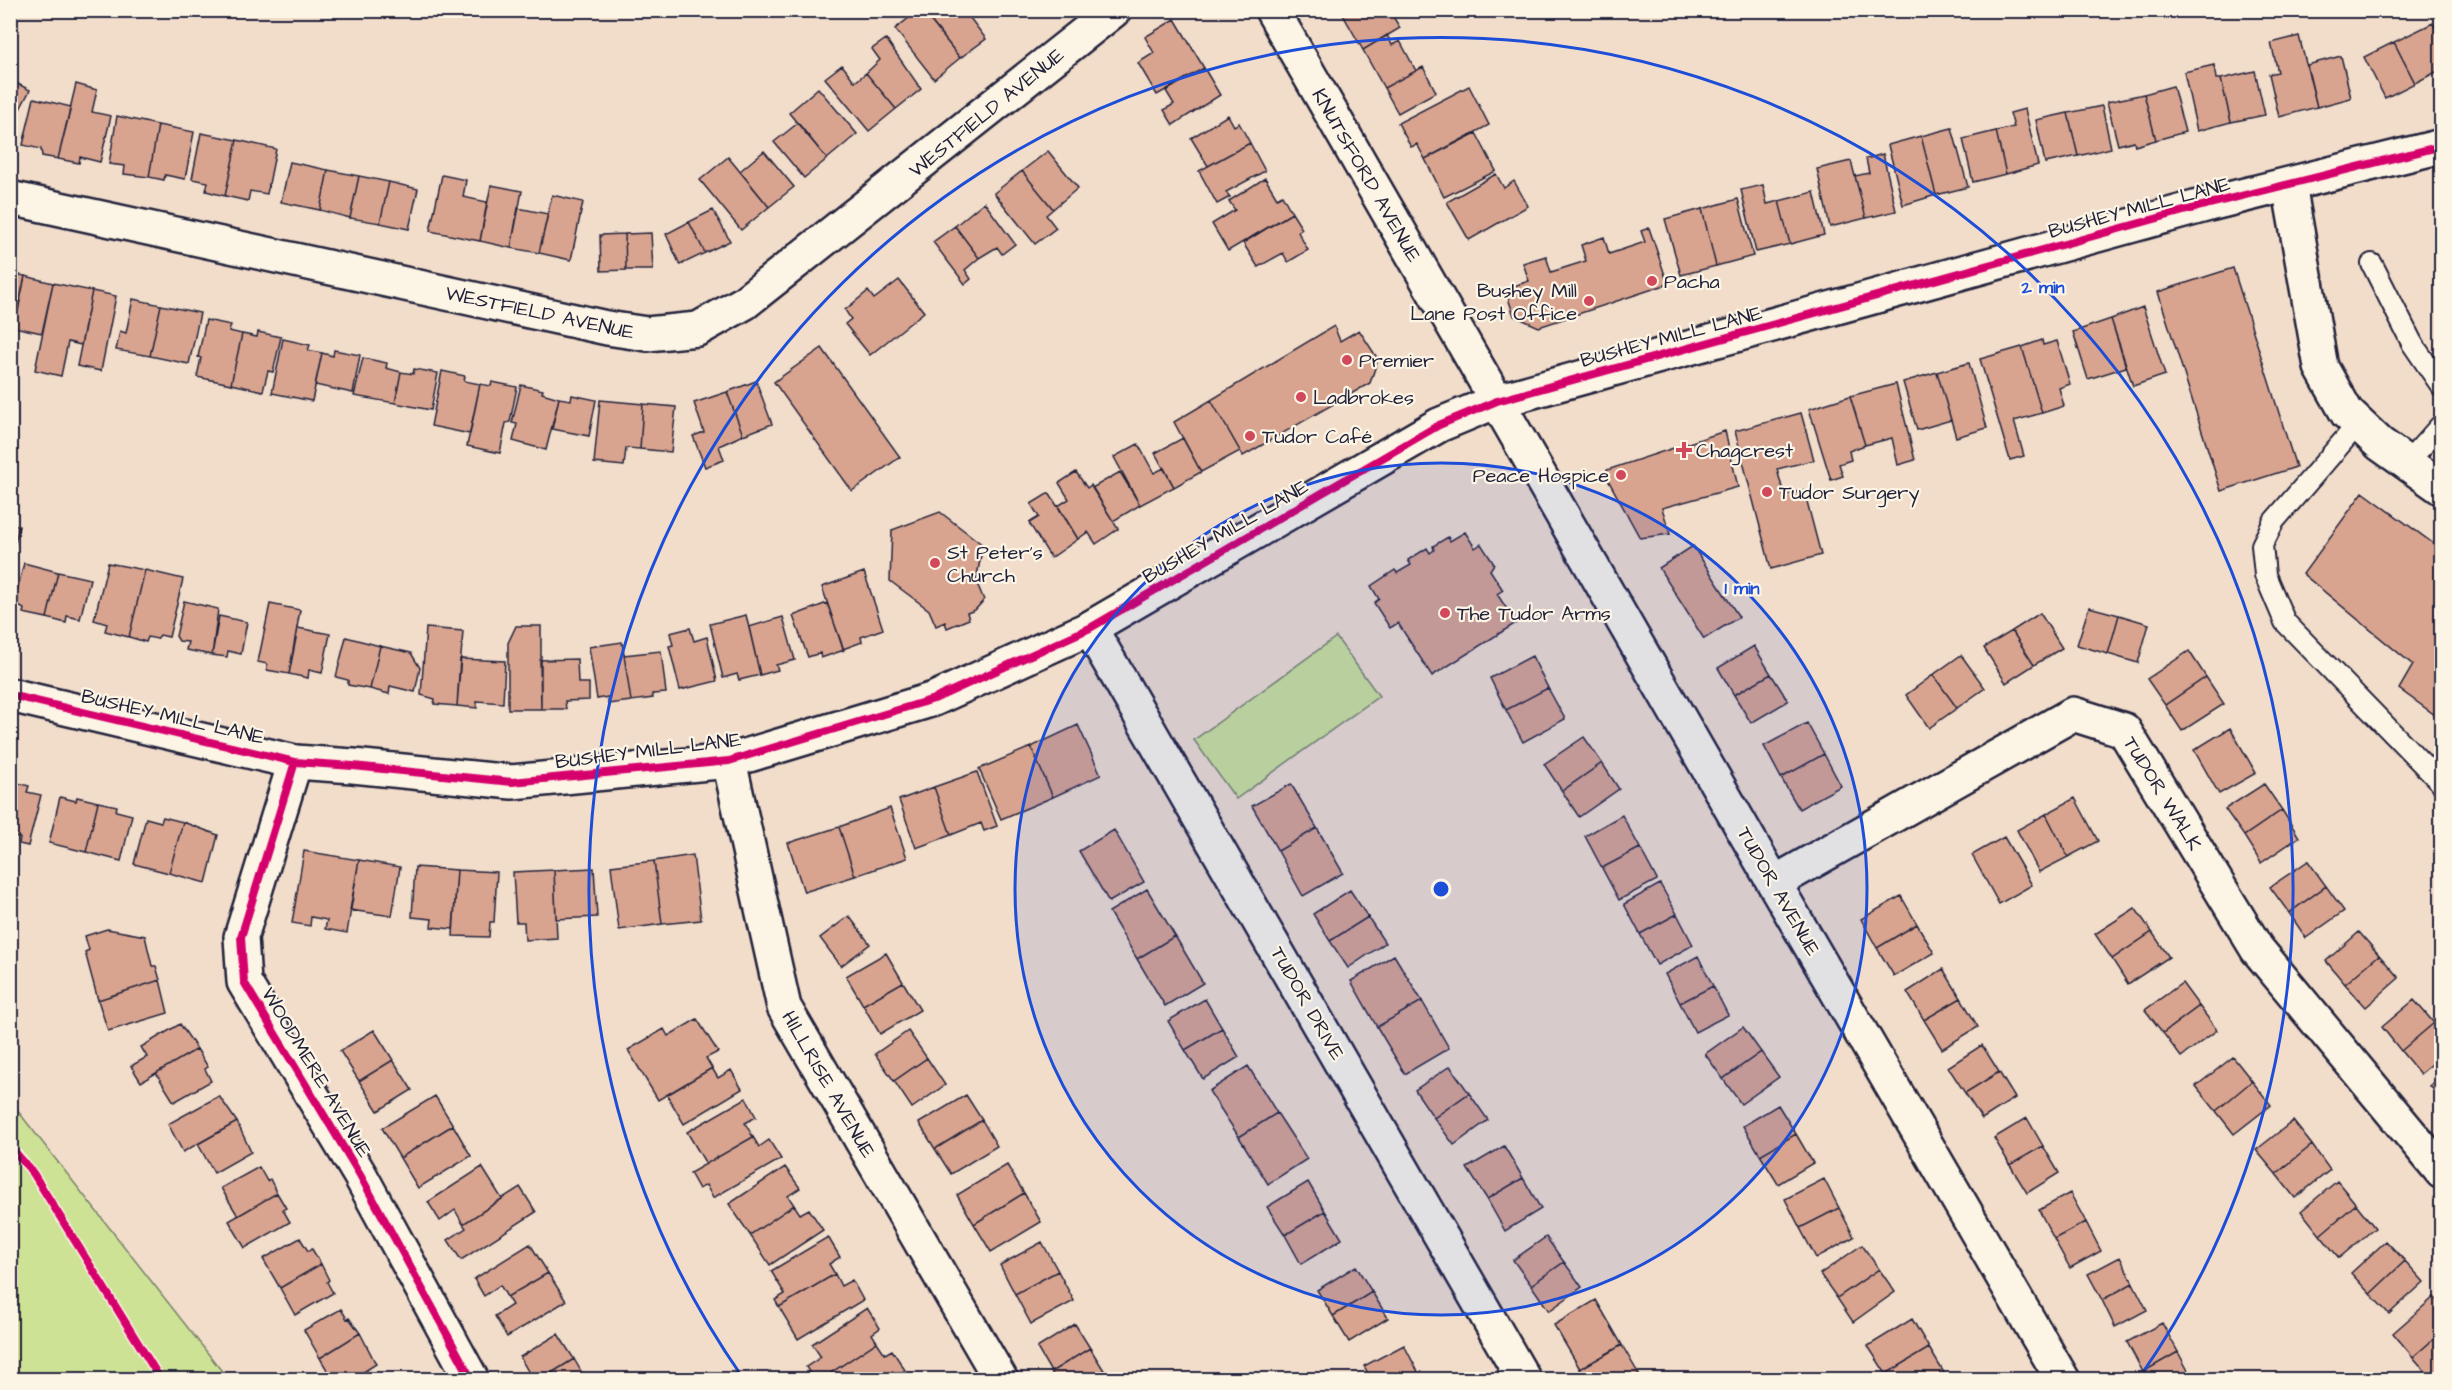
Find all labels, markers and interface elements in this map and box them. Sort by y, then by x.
street label: WESTFIELD AVENUE [903,41,1070,184]
street label: KNUTSFORD AVENUE [1305,83,1427,268]
street label: BUSHEY MILL LANE [2045,170,2233,246]
place label: Pacha [1664,268,1720,296]
marker: Pacha [1645,274,1659,288]
text: 2 min [2020,275,2065,300]
place label: Bushey Mill Lane Post Office [1410,277,1577,328]
street label: WESTFIELD AVENUE [443,279,637,347]
marker: Bushey Mill Lane Post Office [1582,294,1596,308]
street label: BUSHEY MILL LANE [1577,299,1765,375]
place label: Premier [1359,347,1434,375]
marker: Premier [1340,353,1354,367]
place label: Ladbrokes [1313,384,1414,412]
marker: Ladbrokes [1294,390,1308,404]
place label: Tudor Café [1262,423,1372,451]
marker: Tudor Café [1243,429,1257,443]
place label: Chagcrest [1696,437,1793,466]
marker: Chagcrest [1677,443,1691,457]
place label: Peace Hospice [1473,462,1609,490]
marker: Peace Hospice [1614,468,1628,482]
street label: BUSHEY MILL LANE [1137,473,1314,591]
place label: Tudor Surgery [1779,479,1919,508]
marker: Tudor Surgery [1760,485,1774,499]
place label: St Peter's Church [947,539,1043,590]
marker: St Peter's Church [928,556,942,570]
text: 1 min [1724,576,1760,601]
place label: The Tudor Arms [1457,600,1611,628]
marker: The Tudor Arms [1438,606,1452,620]
street label: BUSHEY MILL LANE [78,682,267,752]
street label: BUSHEY MILL LANE [553,726,743,776]
street label: TUDOR WALK [2116,731,2208,856]
street label: TUDOR AVENUE [1730,822,1827,961]
centre of rings [1431,879,1451,899]
street label: TUDOR DRIVE [1263,942,1351,1066]
street label: WOODMERE AVENUE [254,982,378,1163]
street label: HILLRISE AVENUE [775,1006,882,1163]

